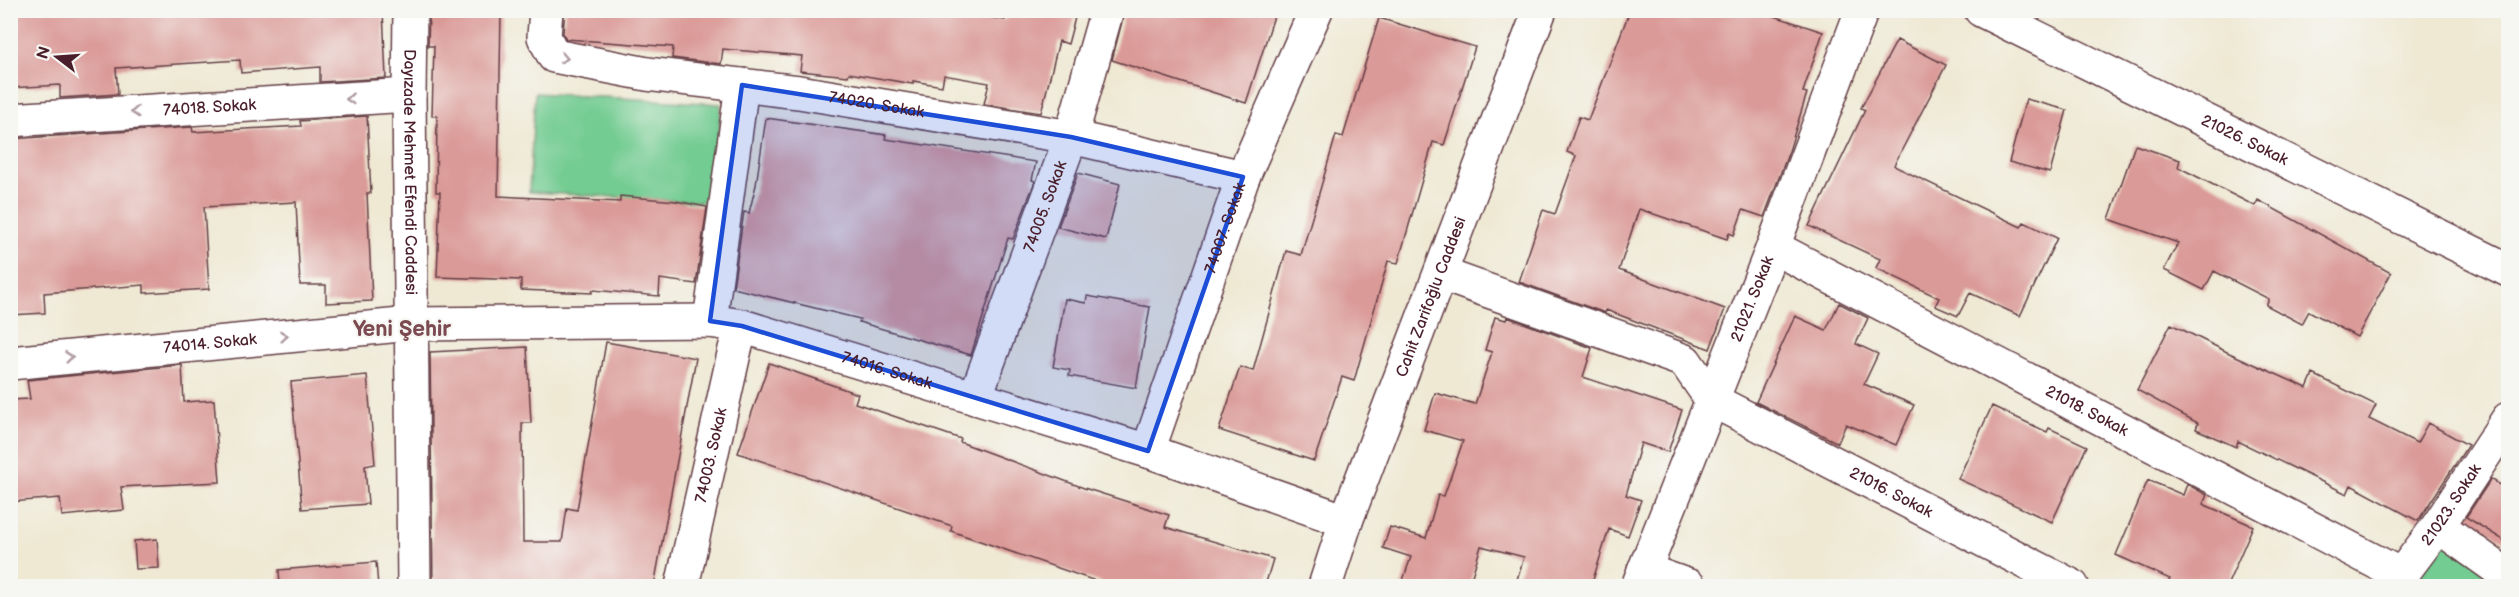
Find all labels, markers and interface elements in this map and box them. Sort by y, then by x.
north arrow [27,27,87,87]
text: N [33,45,55,62]
street label: Dayızade Mehmet Efendi Caddesi [399,49,421,295]
one-way arrow [559,51,569,64]
street label: 74020. Sokak [828,88,926,122]
one-way arrow [346,92,355,105]
street label: 74018. Sokak [163,95,257,120]
one-way arrow [130,105,139,118]
street label: 21026. Sokak [2198,111,2291,170]
street label: 74005. Sokak [1020,158,1071,255]
street label: 74007. Sokak [1201,180,1250,276]
street label: Cahit Zarifoğlu Caddesi [1392,214,1470,380]
street label: 21021. Sokak [1727,253,1778,345]
district label: Yeni Şehir [353,316,451,343]
street label: 74014. Sokak [163,330,258,358]
one-way arrow [279,330,288,343]
street label: 74016. Sokak [840,348,935,394]
one-way arrow [64,351,73,364]
street label: 21018. Sokak [2042,381,2132,440]
street label: 74003. Sokak [691,406,731,504]
street label: 21023. Sokak [2417,460,2486,549]
street label: 21016. Sokak [1846,463,1936,522]

